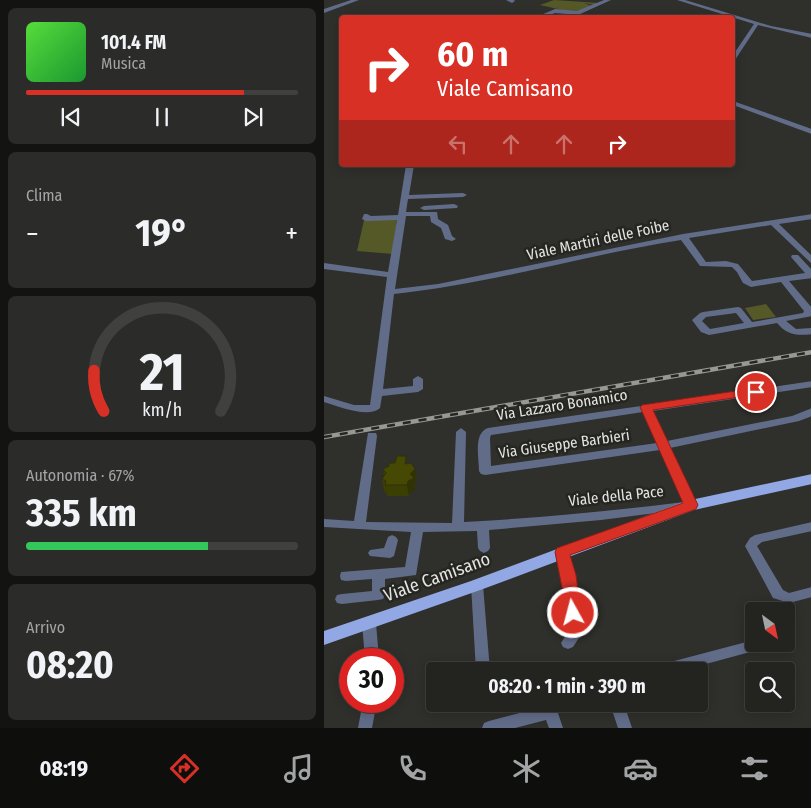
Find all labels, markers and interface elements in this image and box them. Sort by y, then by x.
text: 101.4 FM [101,31,166,54]
text: 60 m [437,33,508,75]
icon: right [354,35,419,100]
text: Musica [101,54,146,73]
text: Viale Camisano [437,75,573,102]
icon: previous [57,103,85,131]
icon: pause [148,103,176,131]
icon: next [239,103,267,131]
icon: left [444,130,472,158]
icon: ahead [497,130,525,158]
icon: ahead [550,130,578,158]
icon: right [603,130,631,158]
text: Clima [26,186,62,205]
text: 19° [135,210,189,256]
street label: Viale Martiri delle Foibe [525,216,671,264]
text: − [26,217,39,250]
text: + [285,217,298,250]
text: 21 [138,341,185,404]
pin [735,371,777,413]
icon: arrive [742,378,770,406]
street label: Via Lazzaro Bonamico [495,386,629,424]
text: km/h [142,399,182,421]
street label: Via Giuseppe Barbieri [497,426,631,462]
text: Autonomia · 67% [26,466,134,485]
street label: Viale della Pace [568,482,664,510]
text: 335 km [26,490,137,536]
street label: Viale Camisano [381,548,493,606]
position arrow [546,586,598,638]
north arrow [745,602,795,652]
map controls [745,602,795,712]
text: Arrivo [26,618,65,637]
text: 08:20 [26,642,114,688]
speed limit sign: 30 [339,648,404,713]
button: search [745,662,795,712]
text: 08:20 · 1 min · 390 m [488,675,646,698]
icon: directions [167,751,202,786]
icon: music [281,751,316,786]
icon: phone [395,751,430,786]
icon: climate [509,751,544,786]
icon: car [623,751,658,786]
icon: filters [737,751,772,786]
text: 08:19 [39,755,88,782]

